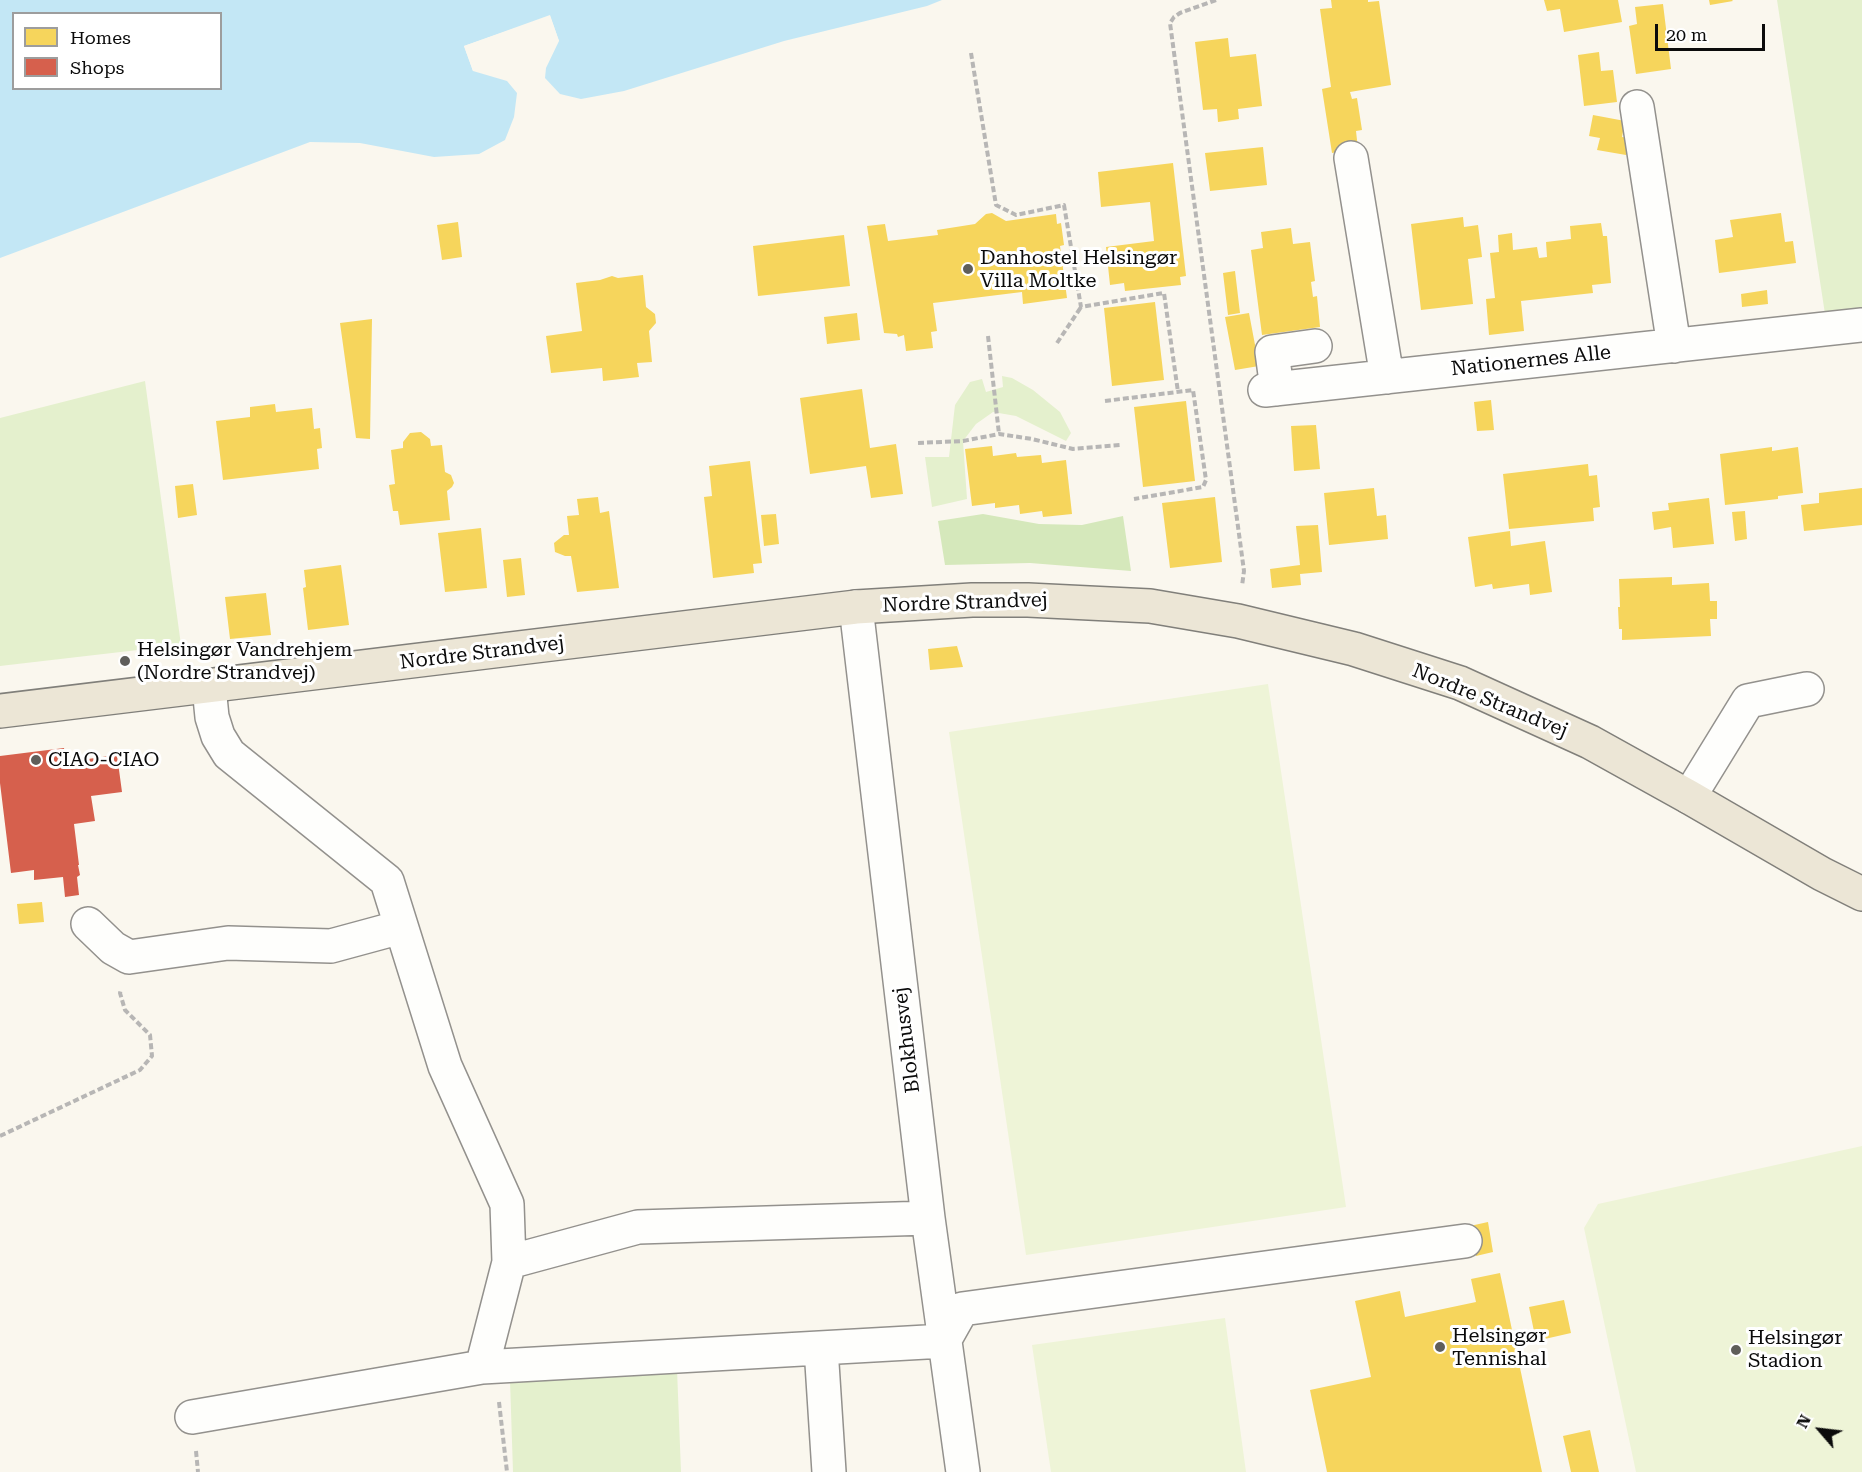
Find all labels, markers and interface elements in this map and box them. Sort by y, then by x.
legend [12,12,222,90]
scale bar [1658,12,1768,50]
text: 20 m [1666,24,1707,45]
text: Homes [70,27,131,48]
text: Shops [70,57,124,78]
place label: Danhostel Helsingør Villa Moltke [980,246,1177,293]
marker: Danhostel Helsingør Villa Moltke [961,262,975,276]
street label: Nationernes Alle [1450,341,1612,381]
street label: Nordre Strandvej [882,588,1048,618]
street label: Nordre Strandvej [398,631,566,675]
place label: Helsingør Vandrehjem (Nordre Strandvej) [137,638,353,685]
marker: Helsingør Vandrehjem (Nordre Strandvej) [118,654,132,668]
street label: Nordre Strandvej [1409,659,1571,743]
place label: CIAO-CIAO [48,748,159,772]
marker: CIAO-CIAO [29,753,43,767]
street label: Blokhusvej [889,986,925,1094]
place label: Helsingør Tennishal [1452,1324,1547,1371]
place label: Helsingør Stadion [1748,1326,1842,1373]
marker: Helsingør Tennishal [1433,1340,1447,1354]
marker: Helsingør Stadion [1729,1343,1743,1357]
north arrow [1790,1400,1850,1460]
text: N [1792,1411,1815,1431]

